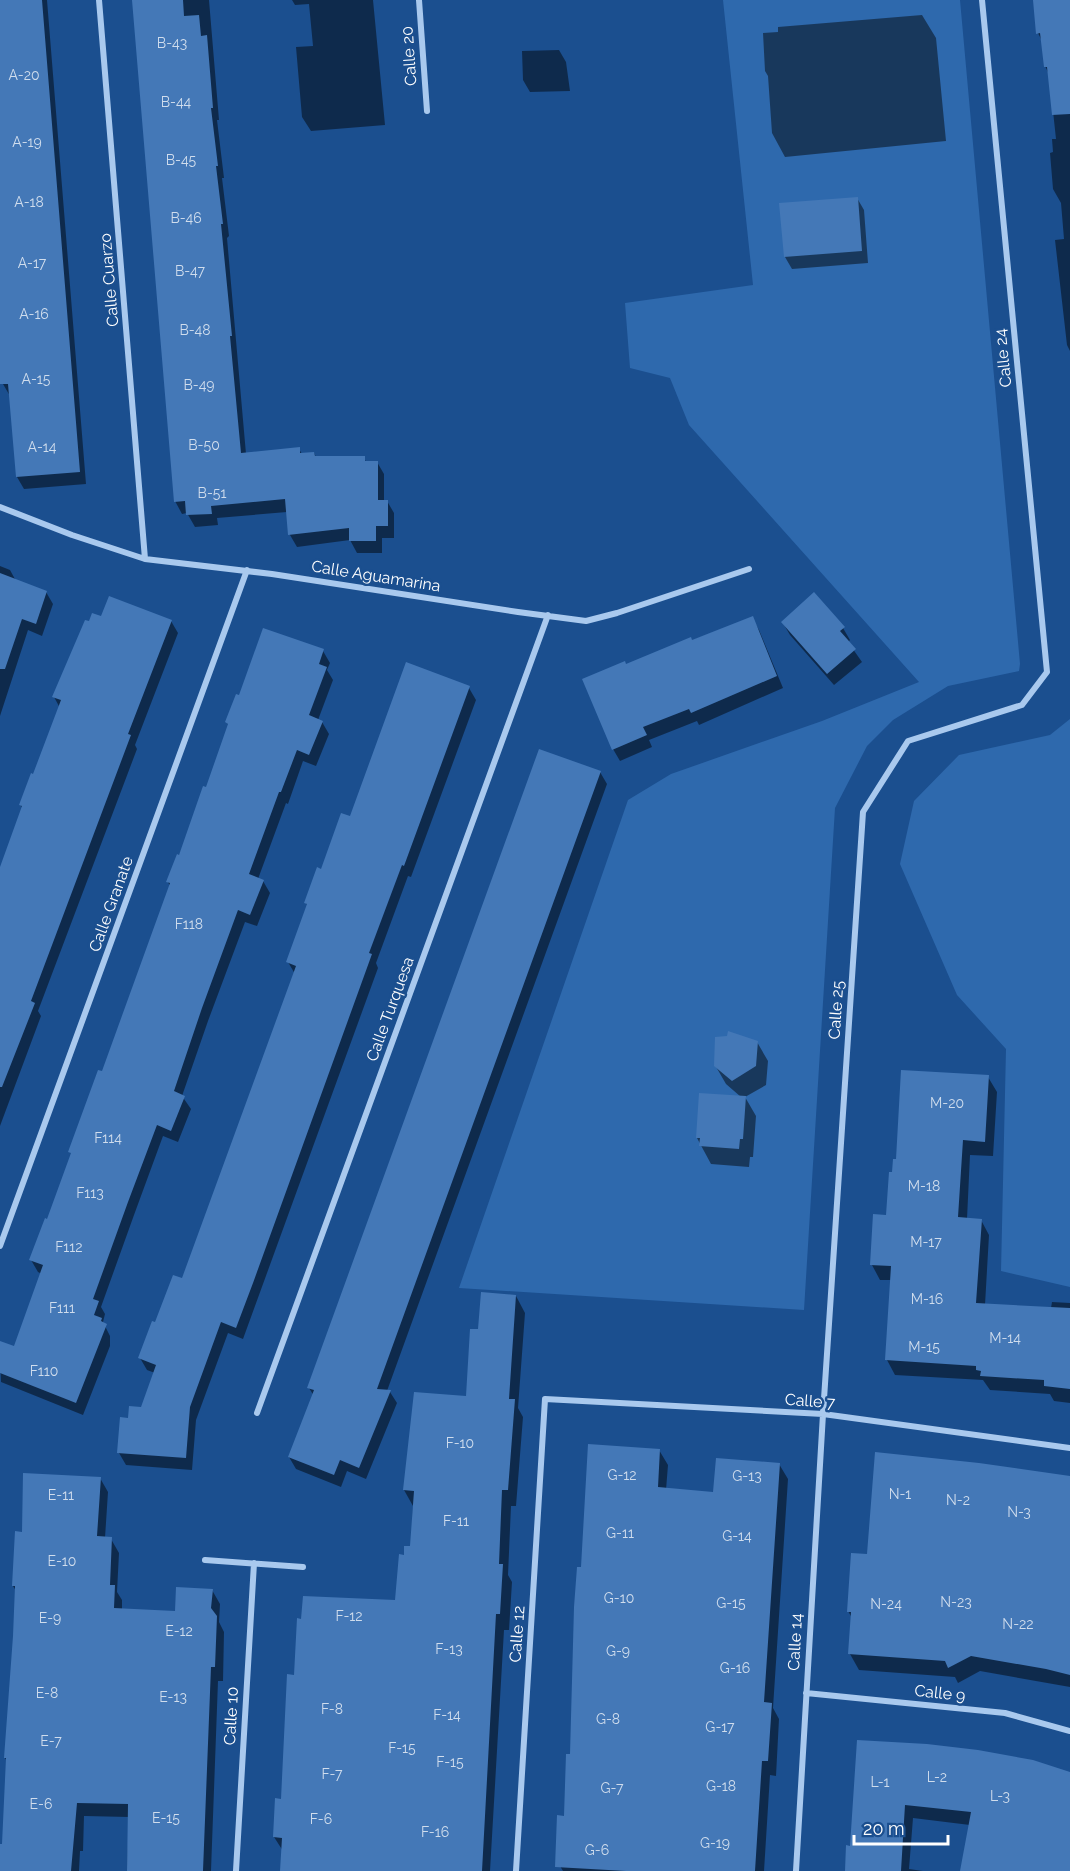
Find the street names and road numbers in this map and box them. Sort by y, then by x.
street label: Calle 20 [397,25,421,87]
street label: Calle Cuarzo [95,232,123,328]
street label: Calle 24 [990,327,1016,388]
street label: Calle Aguamarina [310,556,442,596]
street label: Calle Granate [85,854,137,954]
street label: Calle Turquesa [362,954,418,1064]
street label: Calle 25 [824,980,848,1040]
street label: Calle 7 [784,1390,836,1412]
street label: Calle 12 [506,1605,528,1663]
street label: Calle 14 [784,1613,806,1671]
street label: Calle 9 [914,1681,966,1705]
street label: Calle 10 [220,1686,242,1746]

